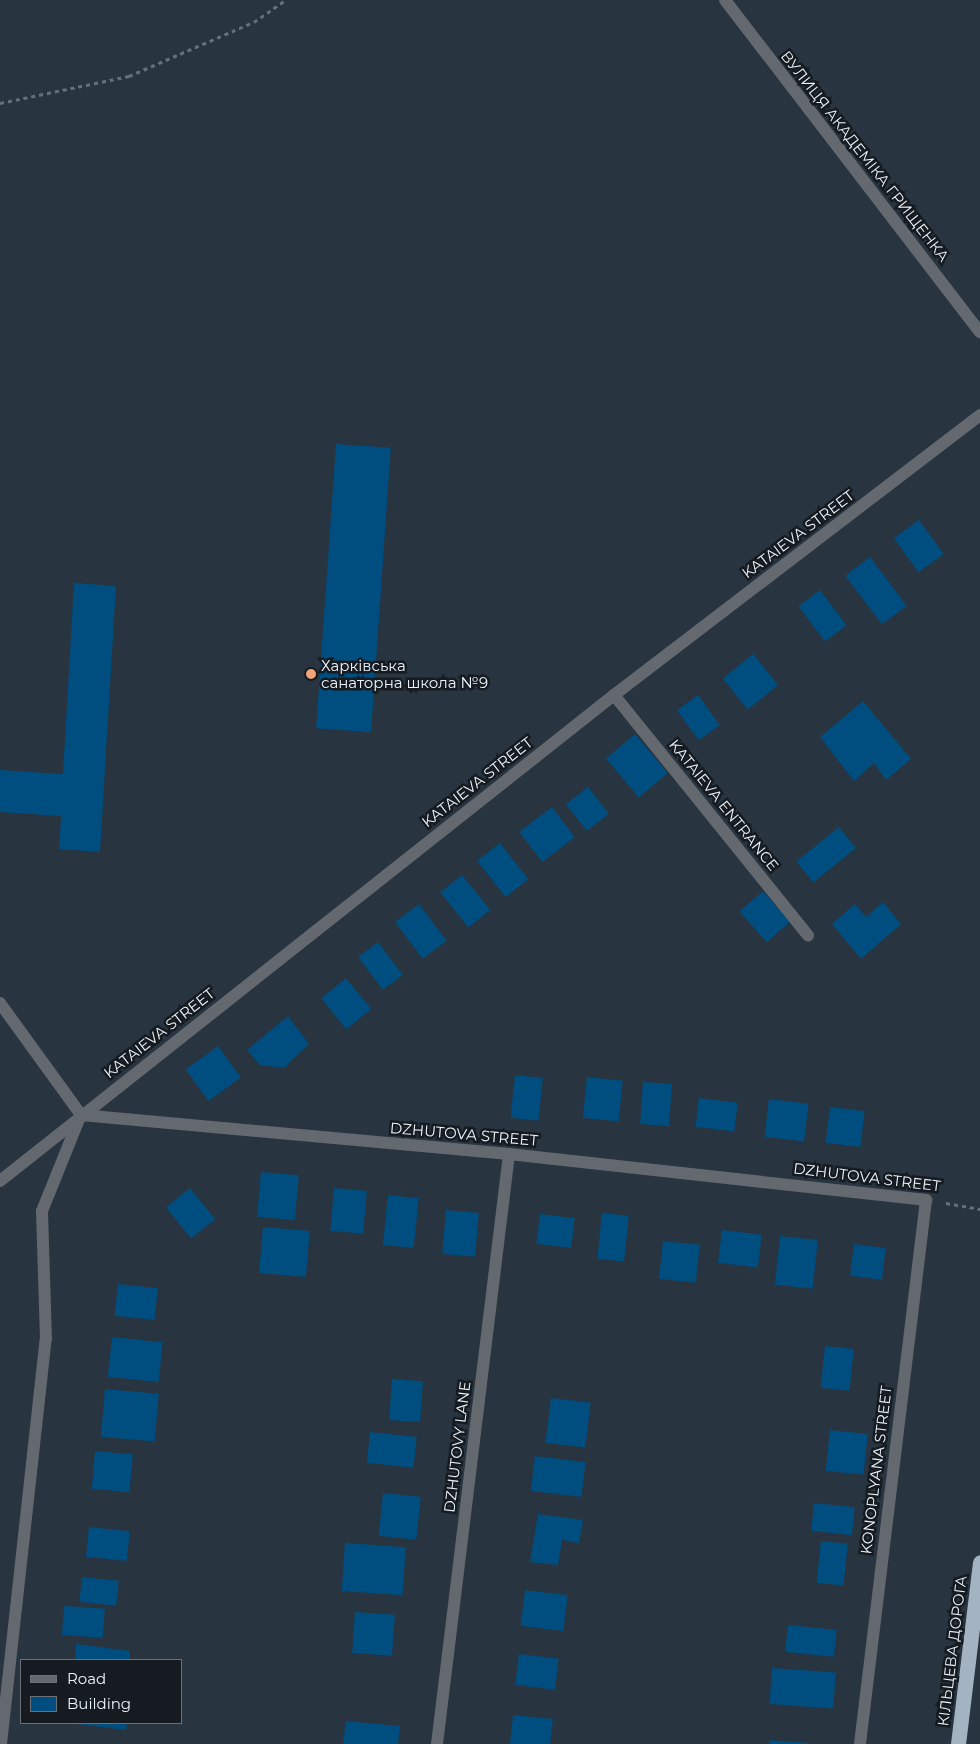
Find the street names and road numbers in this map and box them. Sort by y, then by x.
street label: ВУЛИЦЯ АКАДЕМІКА ГРИЩЕНКА [777,47,953,265]
street label: KATAIEVA STREET [738,486,858,582]
street label: KATAIEVA STREET [418,733,536,831]
street label: KATAIEVA ENTRANCE [666,736,782,874]
street label: KATAIEVA STREET [100,984,218,1082]
street label: DZHUTOVA STREET [389,1119,539,1149]
street label: DZHUTOVA STREET [792,1159,942,1195]
street label: DZHUTOVY LANE [440,1380,474,1514]
street label: KONOPLYANA STREET [857,1385,895,1555]
street label: КІЛЬЦЕВА ДОРОГА [934,1575,970,1727]

